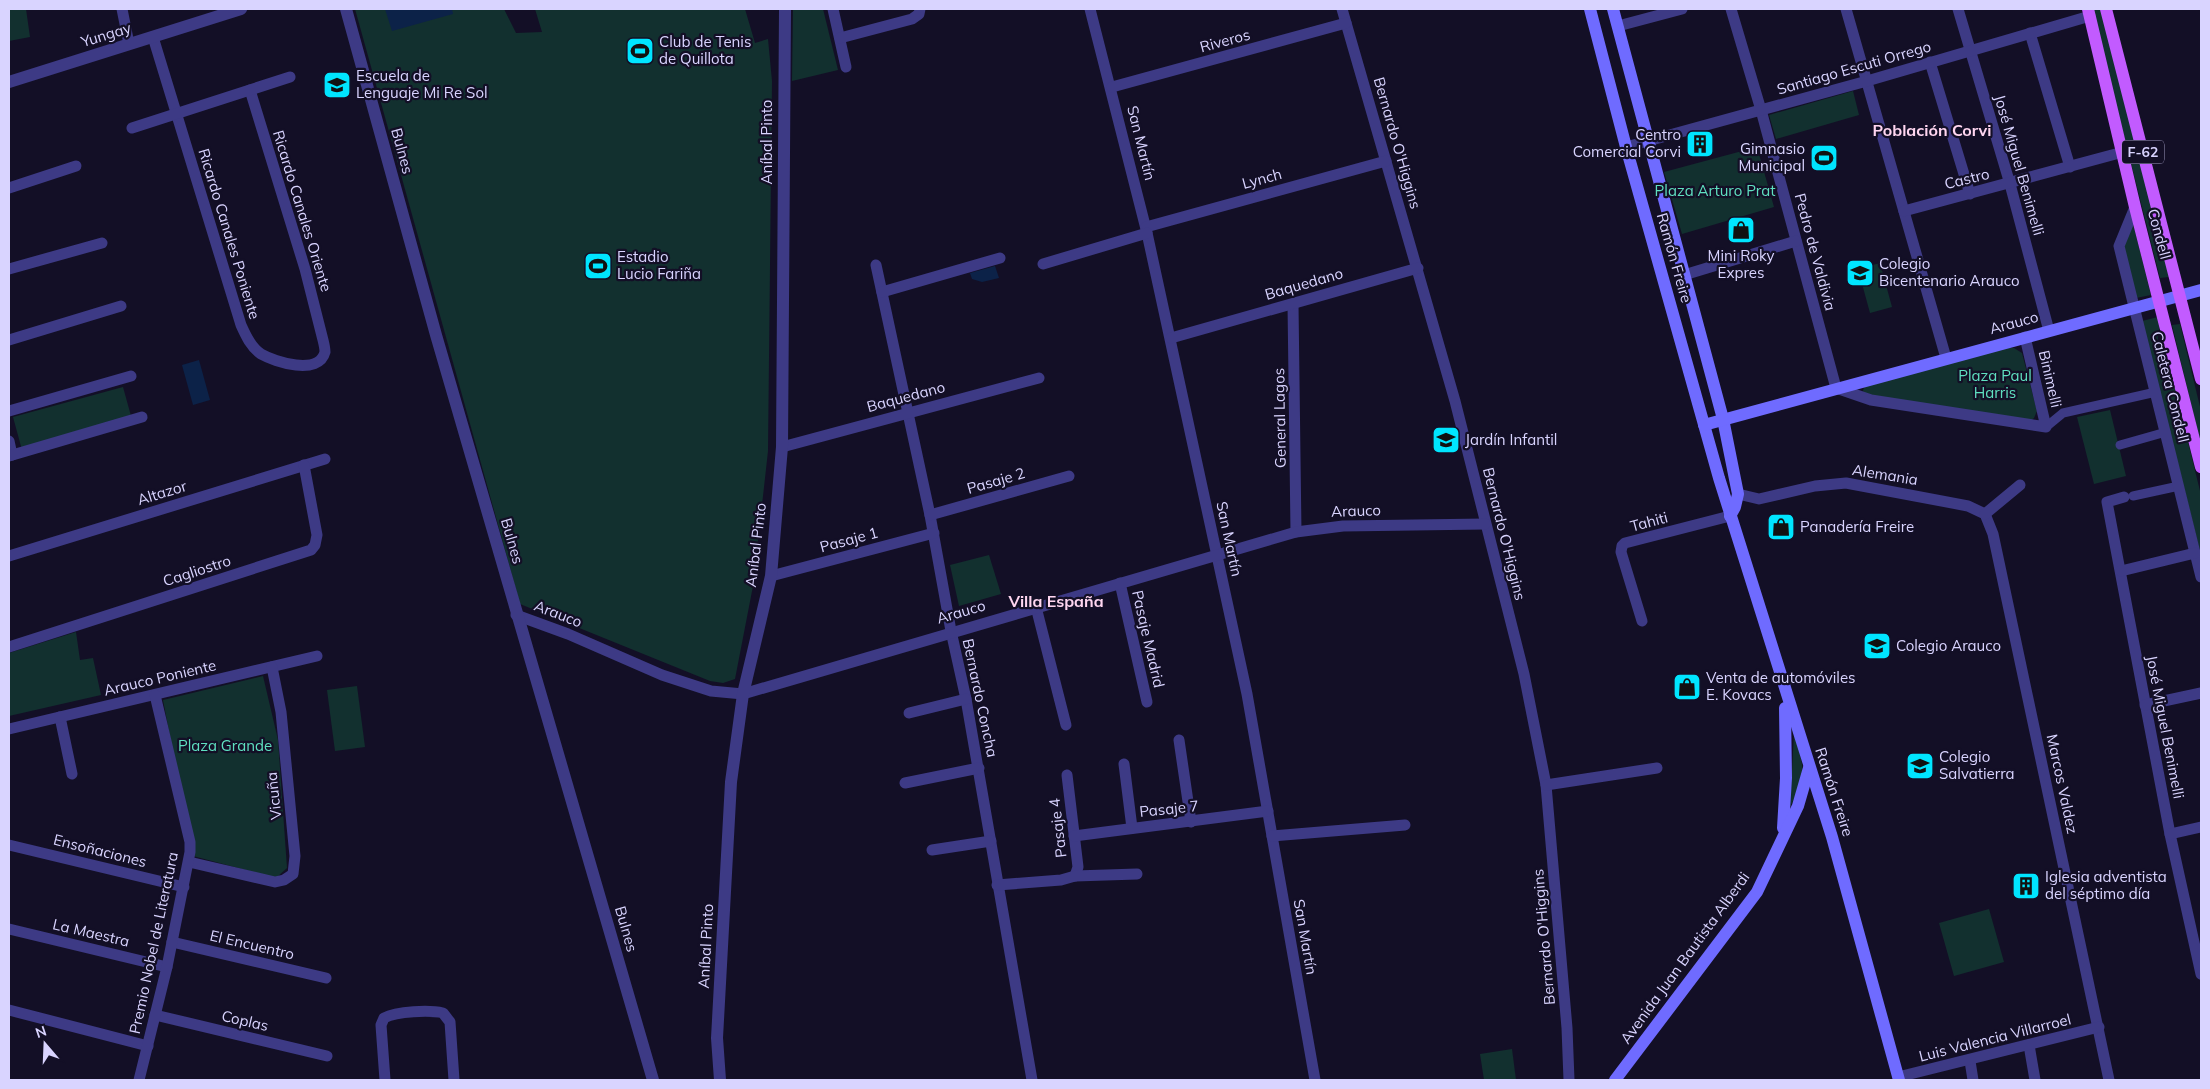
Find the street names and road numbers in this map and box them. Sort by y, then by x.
street label: Yungay [78,18,133,51]
street label: Riveros [1198,25,1252,56]
street label: Santiago Escuti Orrego [1775,36,1933,99]
street label: Bernardo O'Higgins [1370,75,1425,211]
street label: José Miguel Benimelli [1990,92,2049,237]
street label: Aníbal Pinto [757,100,776,184]
street label: San Martín [1123,104,1160,182]
street label: Bulnes [387,126,418,176]
street label: Ricardo Canales Oriente [269,128,336,294]
road number: F-62 [2122,140,2164,163]
street label: Ricardo Canales Poniente [194,146,265,322]
street label: Lynch [1240,164,1284,193]
street label: Castro [1942,164,1991,193]
street label: Pedro de Valdivia [1791,191,1840,313]
street label: Condell [2144,207,2175,261]
street label: Ramón Freire [1653,211,1696,305]
street label: Baquedano [1263,263,1345,304]
street label: Arauco [1987,307,2040,338]
street label: Caletera Condell [2148,329,2193,444]
street label: Binimelli [2035,348,2066,409]
street label: General Lagos [1269,368,1290,468]
street label: Baquedano [865,377,947,416]
street label: Alemania [1851,460,1919,489]
street label: Pasaje 2 [965,463,1027,498]
street label: Bernardo O'Higgins [1479,465,1530,602]
street label: Altazor [135,476,189,509]
street label: San Martín [1212,500,1247,578]
street label: Arauco [1331,500,1381,521]
street label: Aníbal Pinto [741,502,770,588]
street label: Tahiti [1628,507,1670,536]
street label: Bulnes [497,516,528,566]
street label: Pasaje 1 [818,523,880,556]
street label: Cagliostro [160,551,233,590]
street label: Pasaje Madrid [1128,588,1169,689]
street label: Arauco [531,596,585,631]
street label: Arauco [934,596,987,628]
street label: Bernardo Concha [959,637,1002,759]
street label: José Miguel Benimelli [2142,654,2189,800]
street label: Arauco Poniente [102,655,218,700]
street label: Marcos Valdez [2043,732,2082,836]
street label: Ramón Freire [1811,745,1858,839]
street label: Vicuña [262,771,285,821]
street label: Pasaje 7 [1138,796,1200,821]
street label: Pasaje 4 [1044,797,1071,859]
street label: Ensoñaciones [52,830,149,871]
street label: Premio Nobel de Literatura [125,850,182,1036]
street label: Bernardo O'Higgins [1528,868,1559,1006]
street label: Avenida Juan Bautista Alberdi [1616,868,1753,1047]
street label: San Martín [1290,898,1321,976]
street label: Aníbal Pinto [694,903,717,989]
street label: Bulnes [611,904,642,954]
street label: La Maestra [51,914,131,951]
street label: El Encuentro [208,926,296,963]
street label: Coplas [220,1006,270,1035]
street label: Luis Valencia Villarroel [1917,1009,2073,1066]

